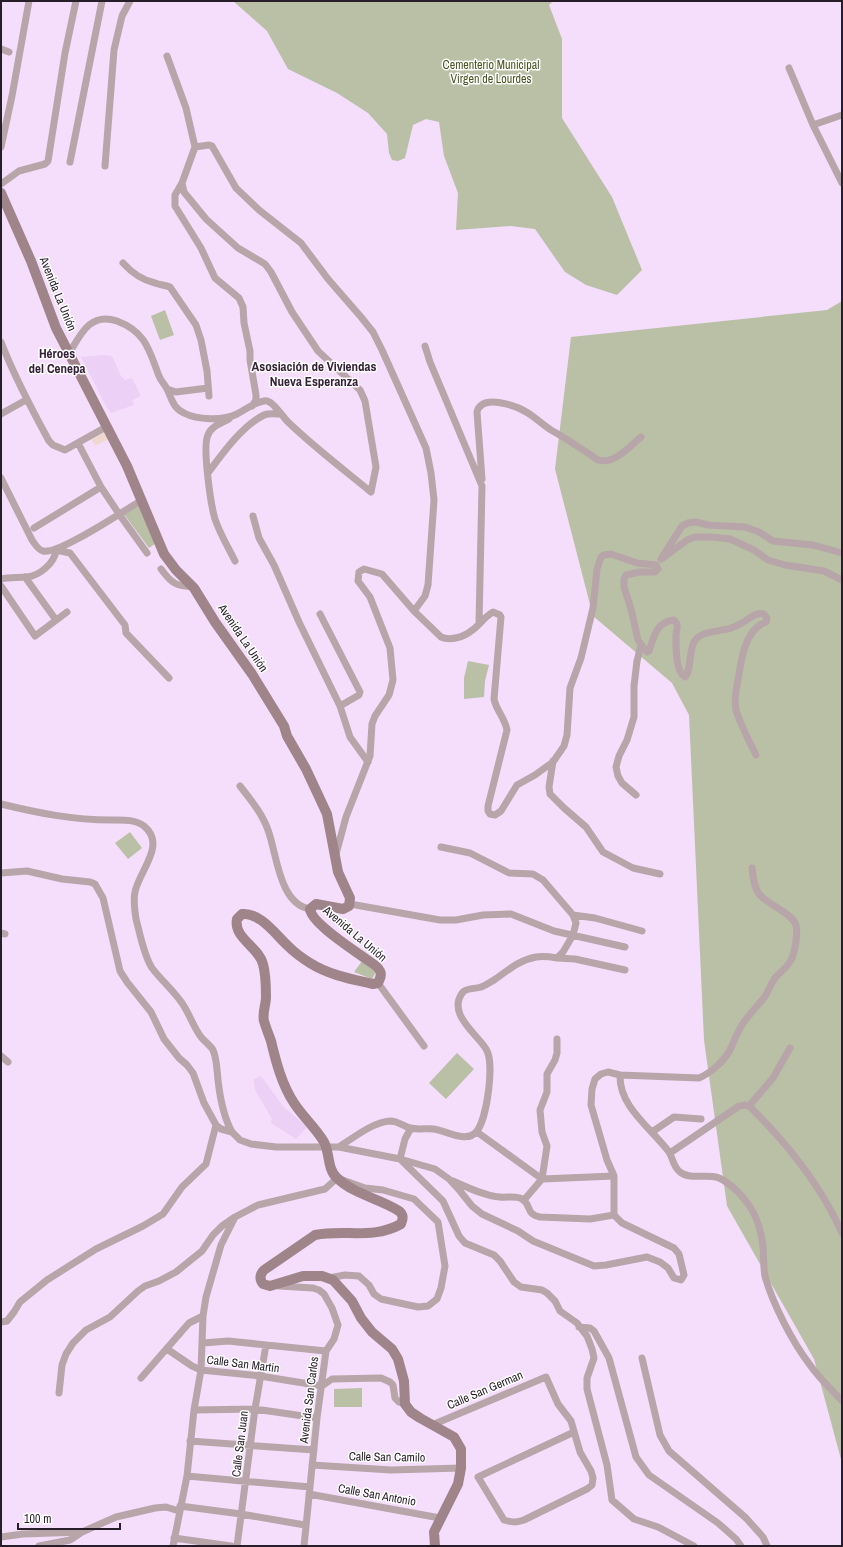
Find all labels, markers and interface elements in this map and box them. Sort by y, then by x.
park label: Cementerio Municipal Virgen de Lourdes [443,57,539,87]
street label: Avenida La Unión [35,254,80,333]
district label: Héroes del Cenepa [29,345,86,377]
district label: Asosiación de Viviendas Nueva Esperanza [252,358,376,390]
street label: Avenida La Unión [214,600,272,675]
street label: Avenida La Unión [319,902,390,965]
street label: Calle San Martin [206,1352,280,1376]
street label: Avenida San Carlos [296,1356,322,1445]
street label: Calle San German [445,1367,525,1413]
street label: Calle San Juan [228,1410,252,1478]
street label: Calle San Camilo [349,1448,425,1466]
street label: Calle San Antonio [337,1480,417,1510]
scale bar [18,1505,120,1531]
text: 100 m [24,1511,51,1527]

